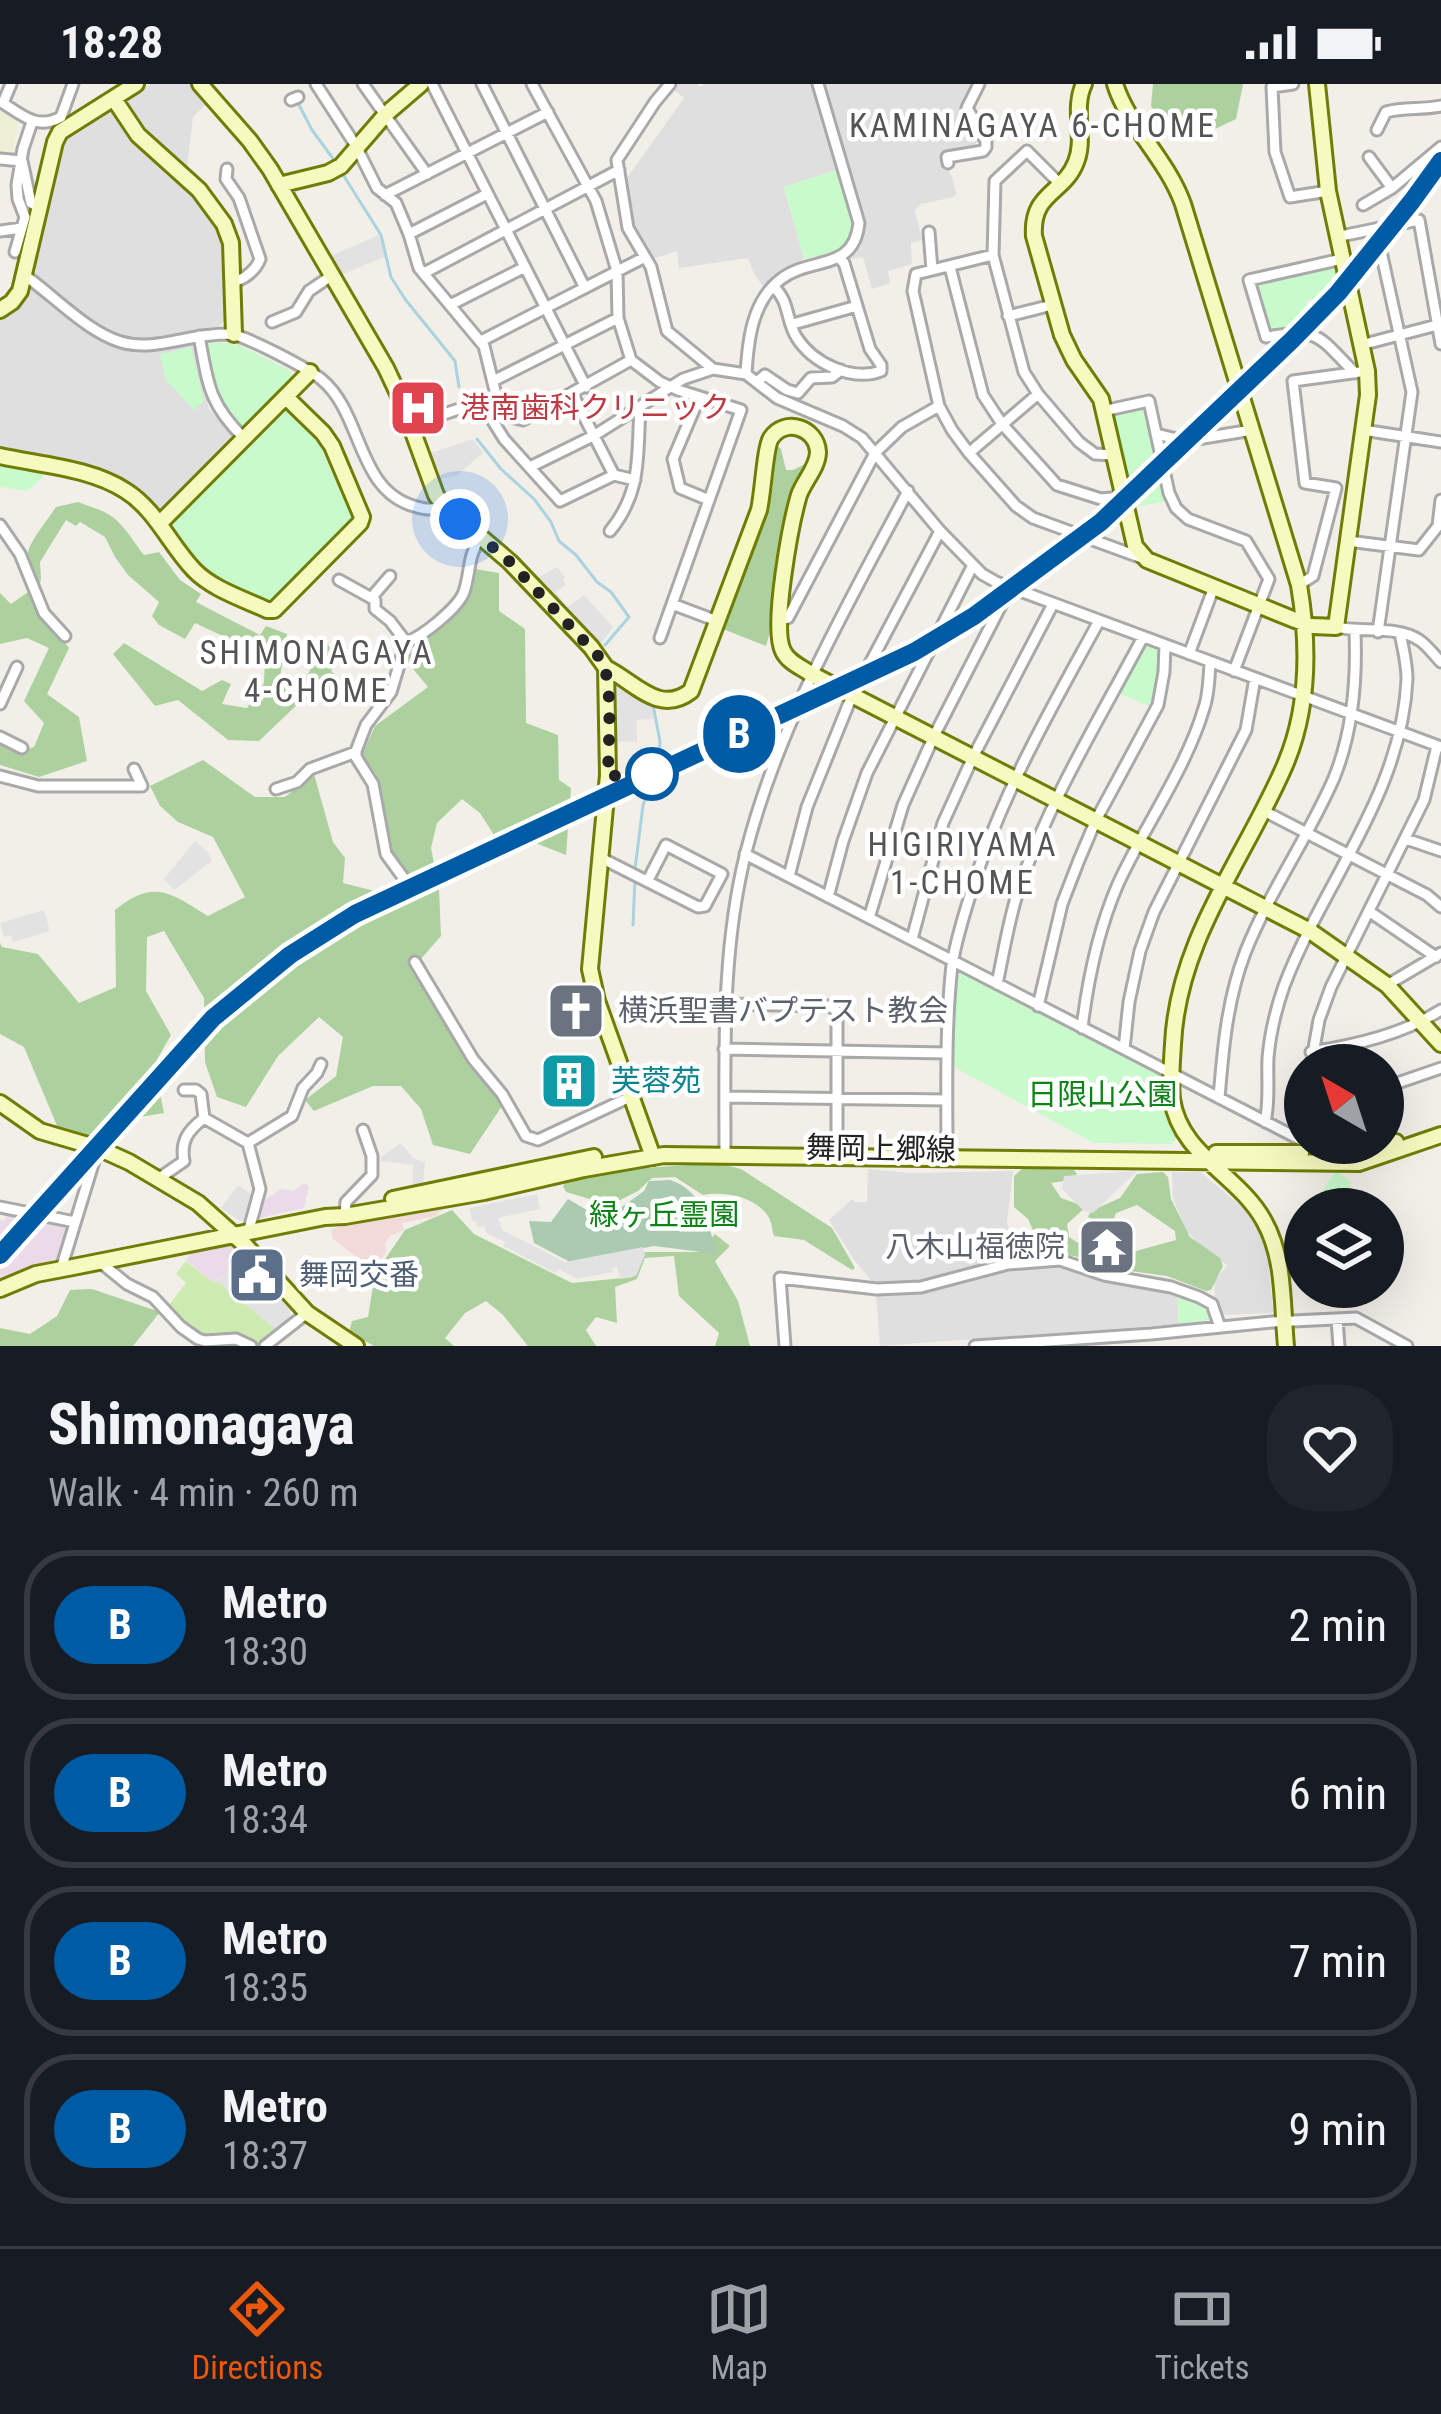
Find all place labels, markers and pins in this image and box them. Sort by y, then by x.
hospital icon: 港南歯科クリニック [387,377,449,439]
place label: 港南歯科クリニック [460,390,730,425]
unlabelled marker [627,749,677,799]
church icon: 横浜聖書バプテスト教会 [545,980,607,1042]
place label: 横浜聖書バプテスト教会 [618,993,948,1028]
building icon: 芙蓉苑 [538,1050,600,1112]
place label: 芙蓉苑 [611,1063,701,1098]
temple icon: 八木山福徳院 [1076,1216,1138,1278]
place label: 八木山福徳院 [885,1229,1065,1264]
public building icon: 舞岡交番 [226,1244,288,1306]
place label: 舞岡交番 [299,1257,419,1292]

